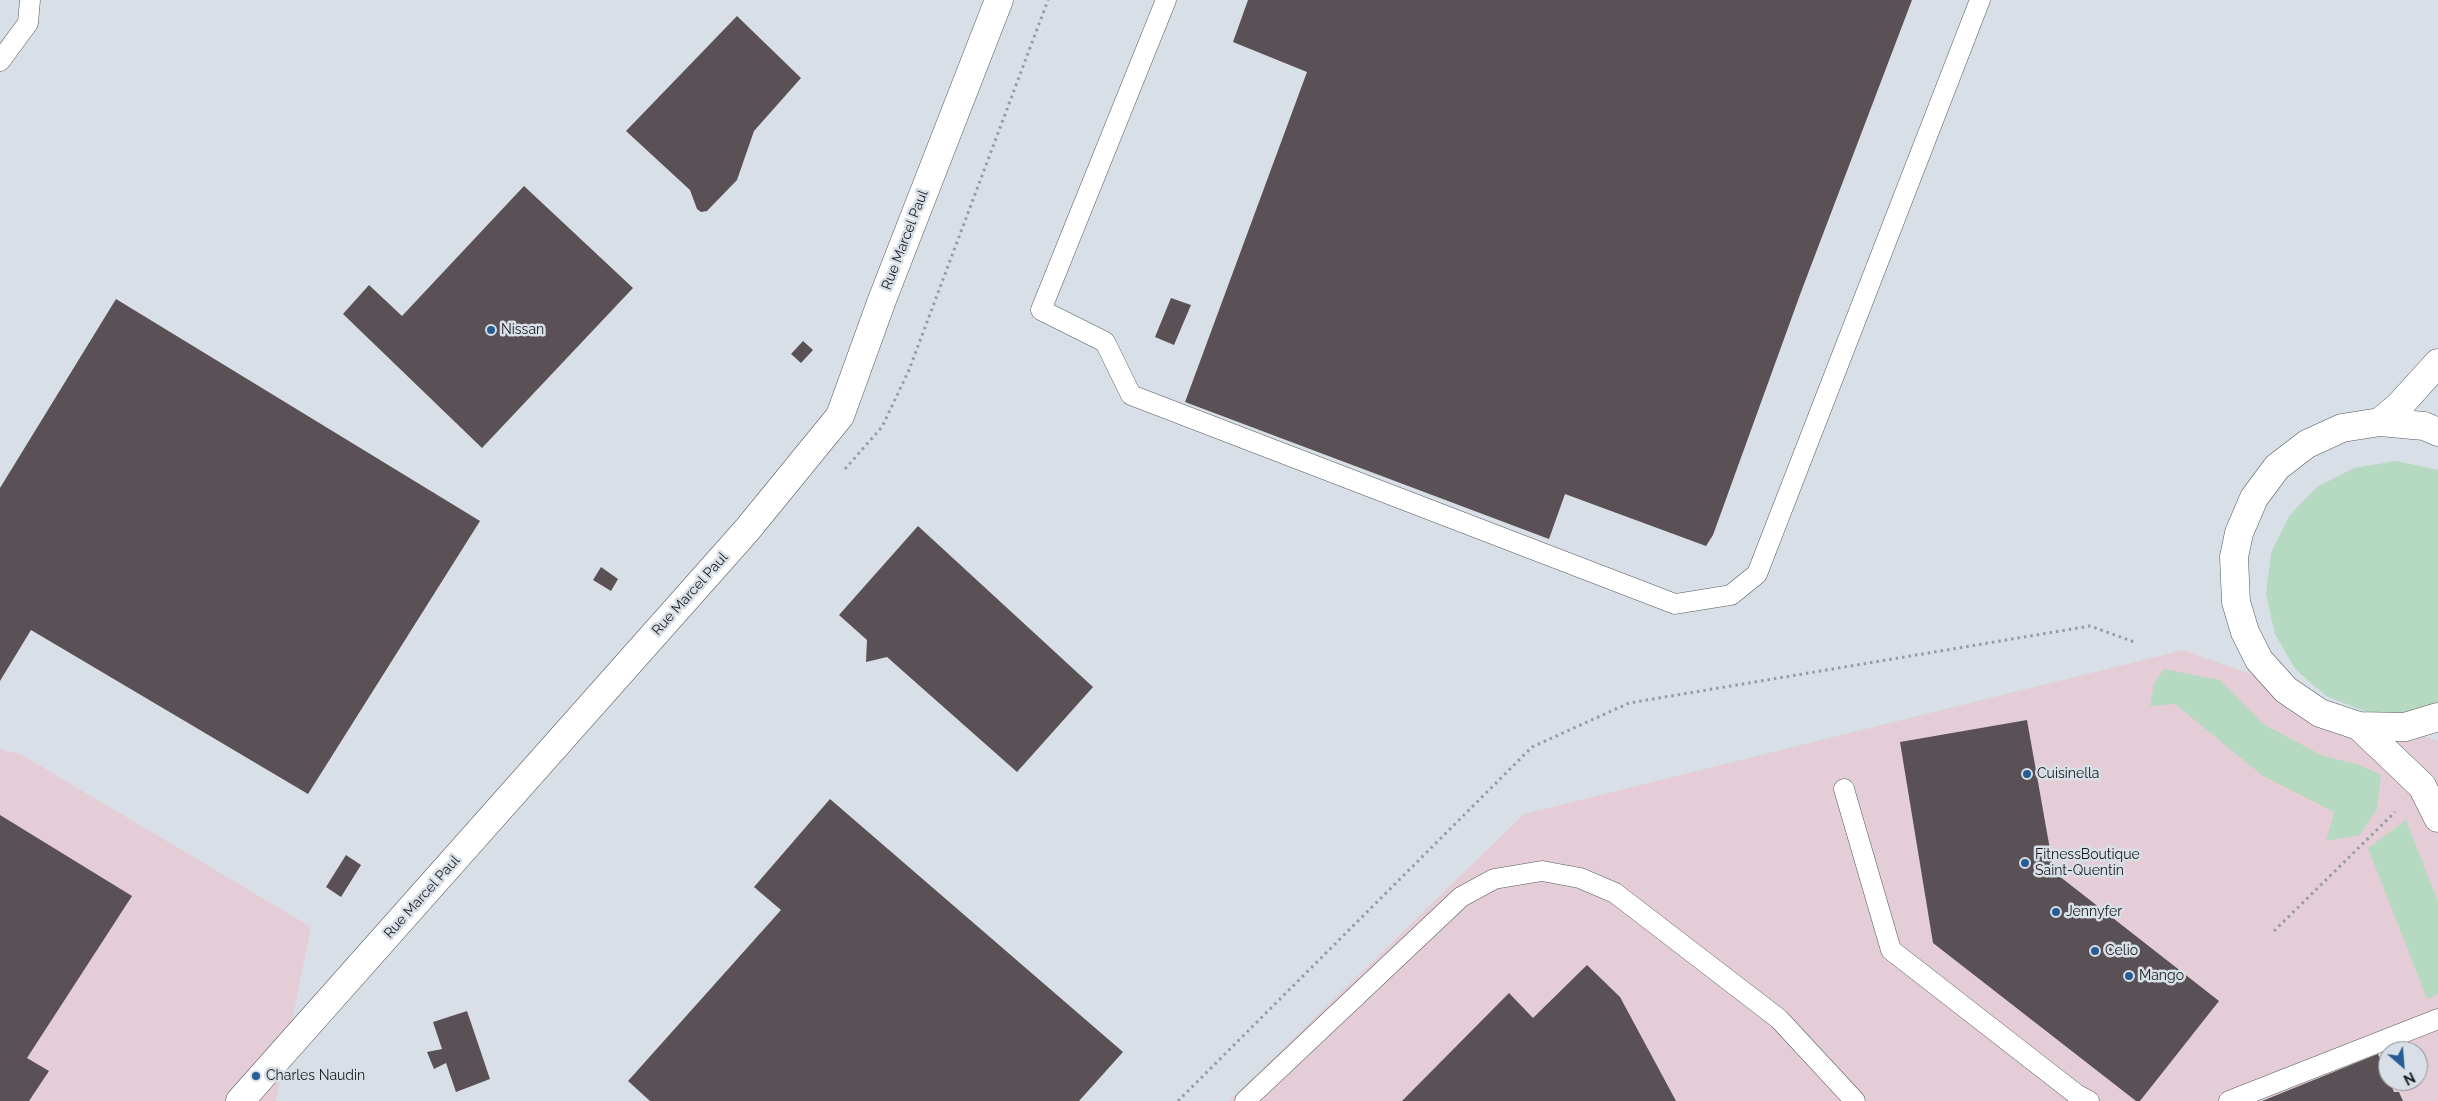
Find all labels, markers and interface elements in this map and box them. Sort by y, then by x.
street label: Rue Marcel Paul [878,188,932,292]
place label: Nissan [501,322,544,338]
marker: Nissan [485,324,497,336]
street label: Rue Marcel Paul [649,549,731,639]
place label: Cuisinella [2037,766,2099,782]
marker: Cuisinella [2021,768,2033,780]
place label: FitnessBoutique Saint-Quentin [2035,847,2140,880]
street label: Rue Marcel Paul [381,852,463,942]
marker: FitnessBoutique Saint-Quentin [2019,857,2031,869]
place label: Jennyfer [2066,904,2122,920]
marker: Jennyfer [2050,906,2062,918]
place label: Celio [2105,943,2138,959]
marker: Celio [2089,945,2101,957]
place label: Mango [2139,968,2184,984]
marker: Mango [2123,970,2135,982]
north arrow [2378,1041,2428,1091]
place label: Charles Naudin [266,1068,365,1084]
text: N [2401,1069,2418,1088]
marker: Charles Naudin [250,1070,262,1082]

